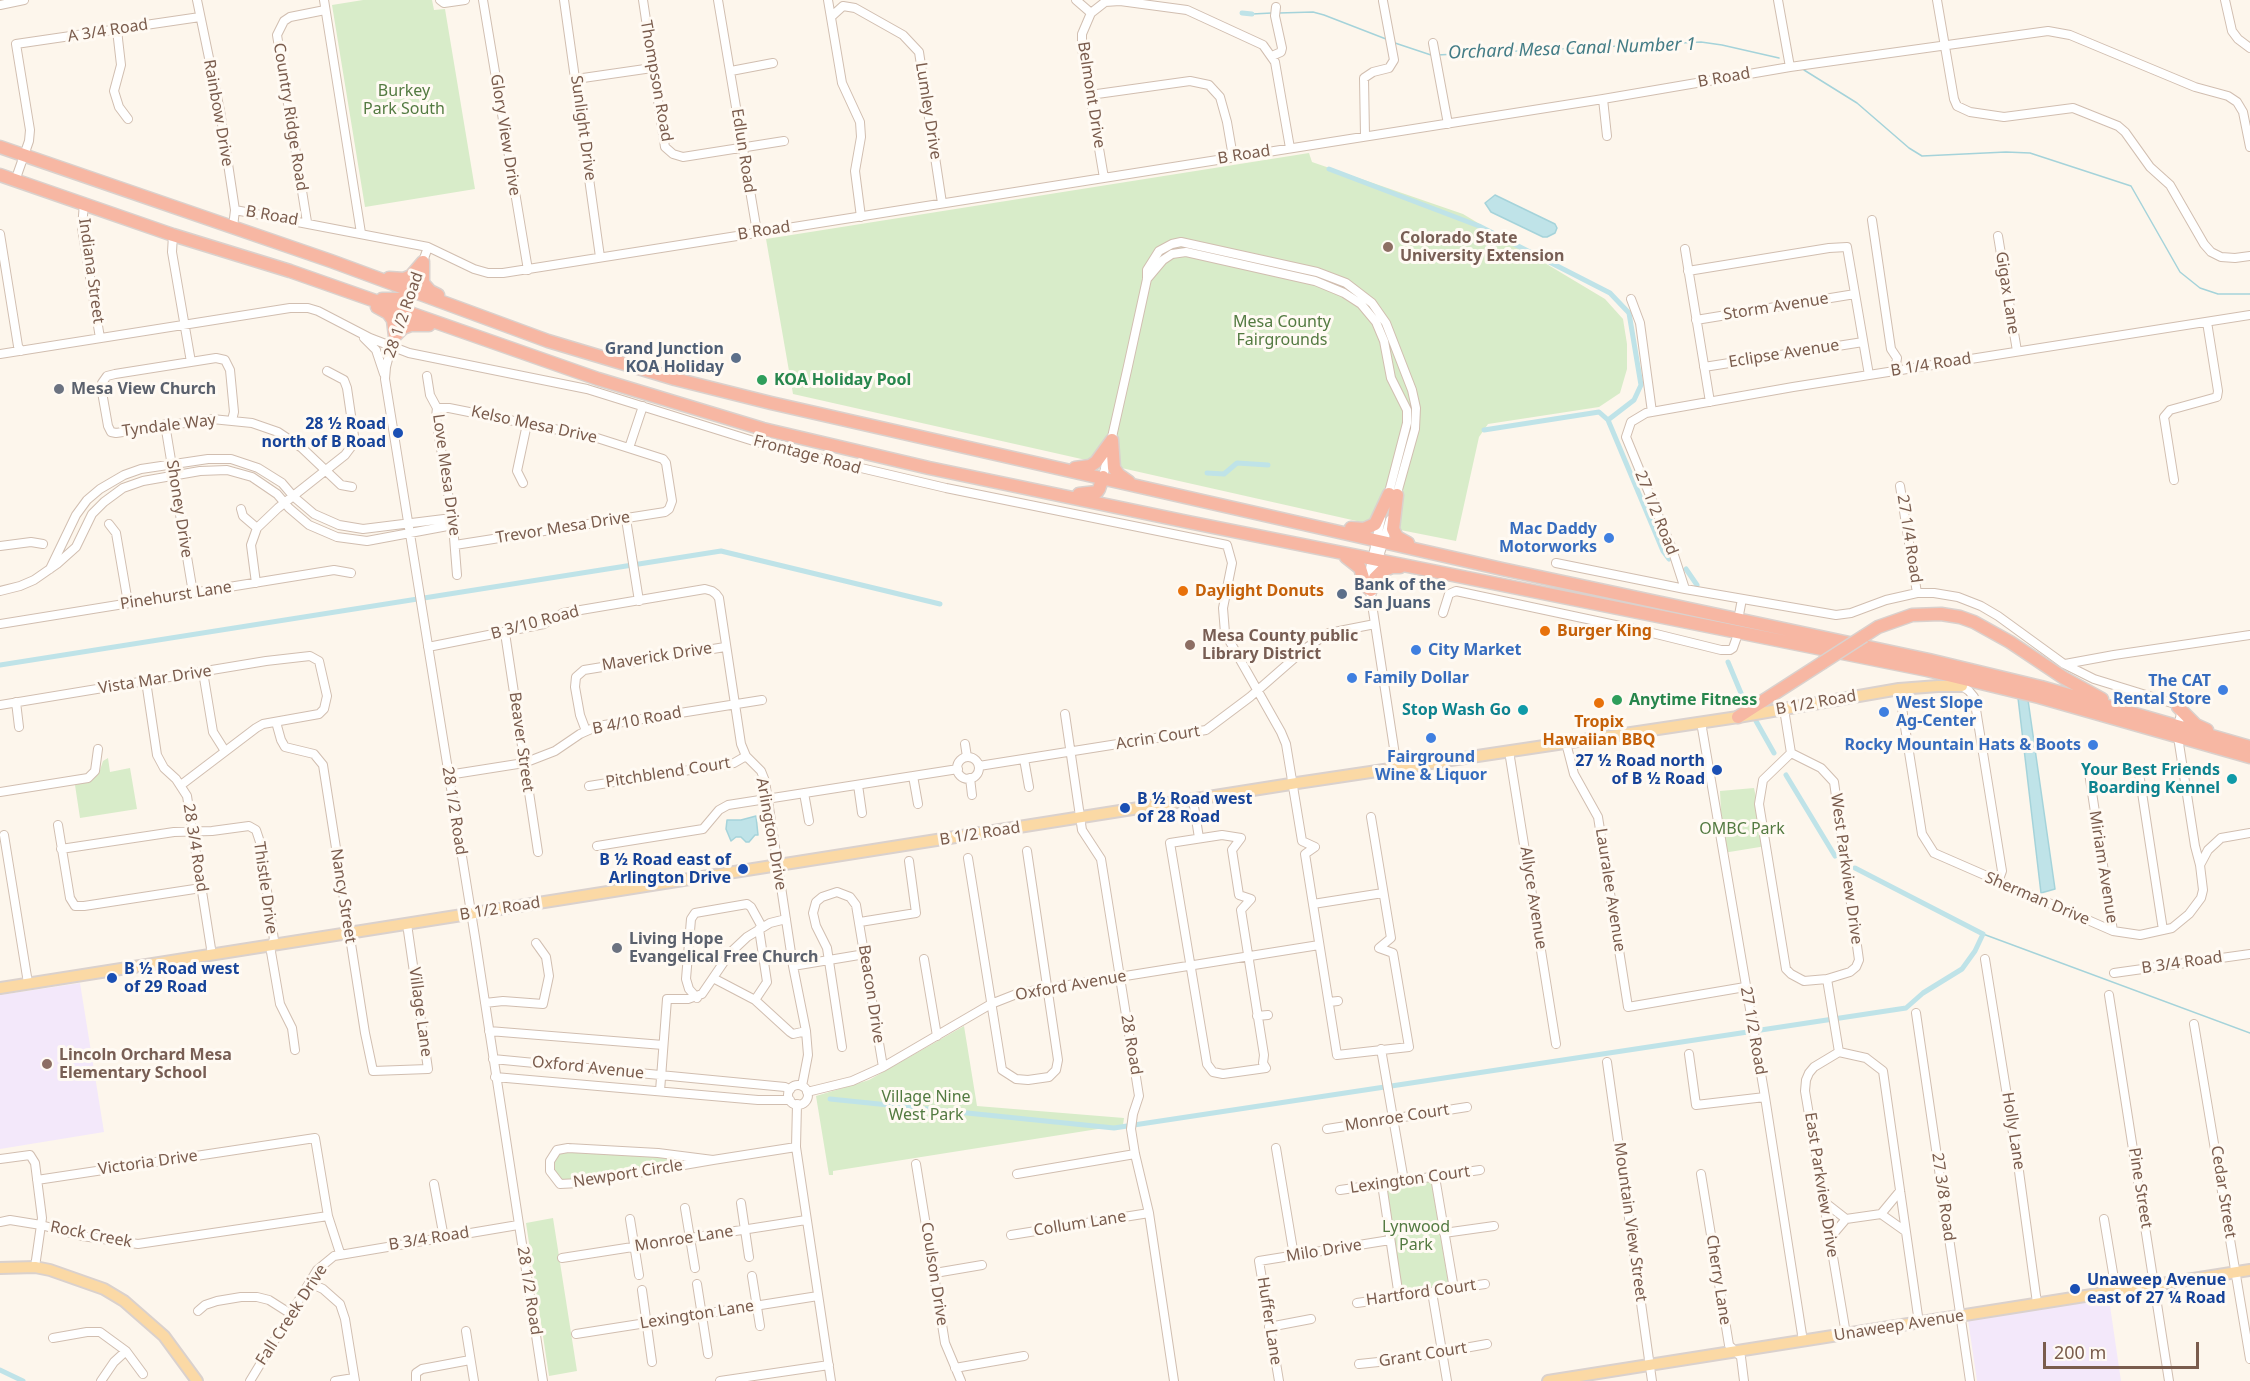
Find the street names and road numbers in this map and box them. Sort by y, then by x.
street label: A 3/4 Road [66,15,150,47]
street label: Thompson Road [636,19,676,143]
street label: Belmont Drive [1073,40,1109,150]
street label: Country Ridge Road [269,42,311,192]
street label: Rainbow Drive [199,58,237,168]
street label: Lumley Drive [911,61,945,161]
street label: B Road [1696,64,1752,92]
street label: Glory View Drive [486,73,524,197]
street label: Sunlight Drive [566,74,600,182]
street label: Edlun Road [727,107,759,195]
street label: B Road [1216,141,1272,169]
street label: B Road [244,202,300,230]
street label: Indiana Street [74,217,108,325]
street label: B Road [736,217,792,245]
street label: Gigax Lane [1991,250,2023,336]
street label: 28 1/2 Road [380,270,428,360]
street label: Storm Avenue [1722,289,1830,325]
street label: Eclipse Avenue [1727,336,1841,372]
street label: B 1/4 Road [1889,349,1973,381]
street label: Kelso Mesa Drive [469,402,599,448]
street label: Tyndale Way [121,411,217,441]
street label: Love Mesa Drive [428,413,464,537]
street label: Frontage Road [751,431,863,479]
street label: Shoney Drive [162,459,196,559]
street label: 27 1/2 Road [1630,468,1682,558]
street label: 27 1/4 Road [1893,493,1925,585]
street label: Trevor Mesa Drive [495,508,631,548]
street label: Pinehurst Lane [119,578,233,614]
street label: B 3/10 Road [489,602,581,644]
street label: Maverick Drive [601,639,713,675]
street label: Vista Mar Drive [97,662,213,698]
street label: B 1/2 Road [1774,686,1858,720]
street label: Beaver Street [504,691,538,793]
street label: B 4/10 Road [591,703,683,739]
street label: Acrin Court [1115,722,1201,754]
street label: Pitchblend Court [604,754,732,792]
street label: 28 1/2 Road [438,765,470,857]
street label: Arlington Drive [752,776,790,892]
street label: West Parkview Drive [1826,792,1866,946]
street label: 28 3/4 Road [179,802,211,894]
street label: Miriam Avenue [2085,809,2121,925]
street label: B 1/2 Road [938,818,1022,850]
street label: Lauralee Avenue [1591,827,1629,953]
street label: Thistle Drive [249,841,281,935]
street label: Allyce Avenue [1515,845,1551,951]
street label: Nancy Street [326,847,360,945]
street label: Sherman Drive [1982,868,2092,930]
street label: B 1/2 Road [458,893,542,925]
street label: Beacon Drive [854,943,888,1045]
street label: B 3/4 Road [2140,948,2224,978]
street label: Village Lane [404,966,436,1058]
street label: Oxford Avenue [1014,967,1128,1005]
street label: 27 1/2 Road [1736,985,1770,1077]
street label: 28 Road [1116,1013,1146,1077]
street label: Oxford Avenue [531,1053,645,1083]
street label: Holly Lane [1997,1091,2029,1171]
street label: Monroe Court [1343,1100,1451,1136]
street label: East Parkview Drive [1800,1111,1842,1259]
street label: Mountain View Street [1609,1141,1651,1303]
street label: Cedar Street [2206,1144,2240,1240]
street label: Pine Street [2124,1146,2156,1230]
street label: Victoria Drive [97,1147,199,1179]
street label: 27 3/8 Road [1927,1151,1959,1243]
street label: Newport Circle [572,1156,684,1192]
street label: Lexington Court [1349,1162,1471,1198]
street label: Collum Lane [1032,1207,1128,1241]
street label: Rock Creek [48,1218,134,1252]
street label: Coulson Drive [916,1221,952,1327]
street label: Monroe Lane [633,1222,735,1256]
street label: B 3/4 Road [387,1223,471,1255]
street label: Cherry Lane [1701,1234,1735,1326]
street label: Milo Drive [1285,1236,1363,1266]
street label: 28 1/2 Road [513,1245,545,1337]
street label: Fall Creek Drive [252,1261,332,1369]
street label: Huffer Lane [1253,1276,1285,1366]
street label: Hartford Court [1365,1276,1477,1310]
street label: Lexington Lane [639,1297,755,1333]
street label: Unaweep Avenue [1833,1306,1965,1346]
street label: Grant Court [1378,1339,1468,1371]

